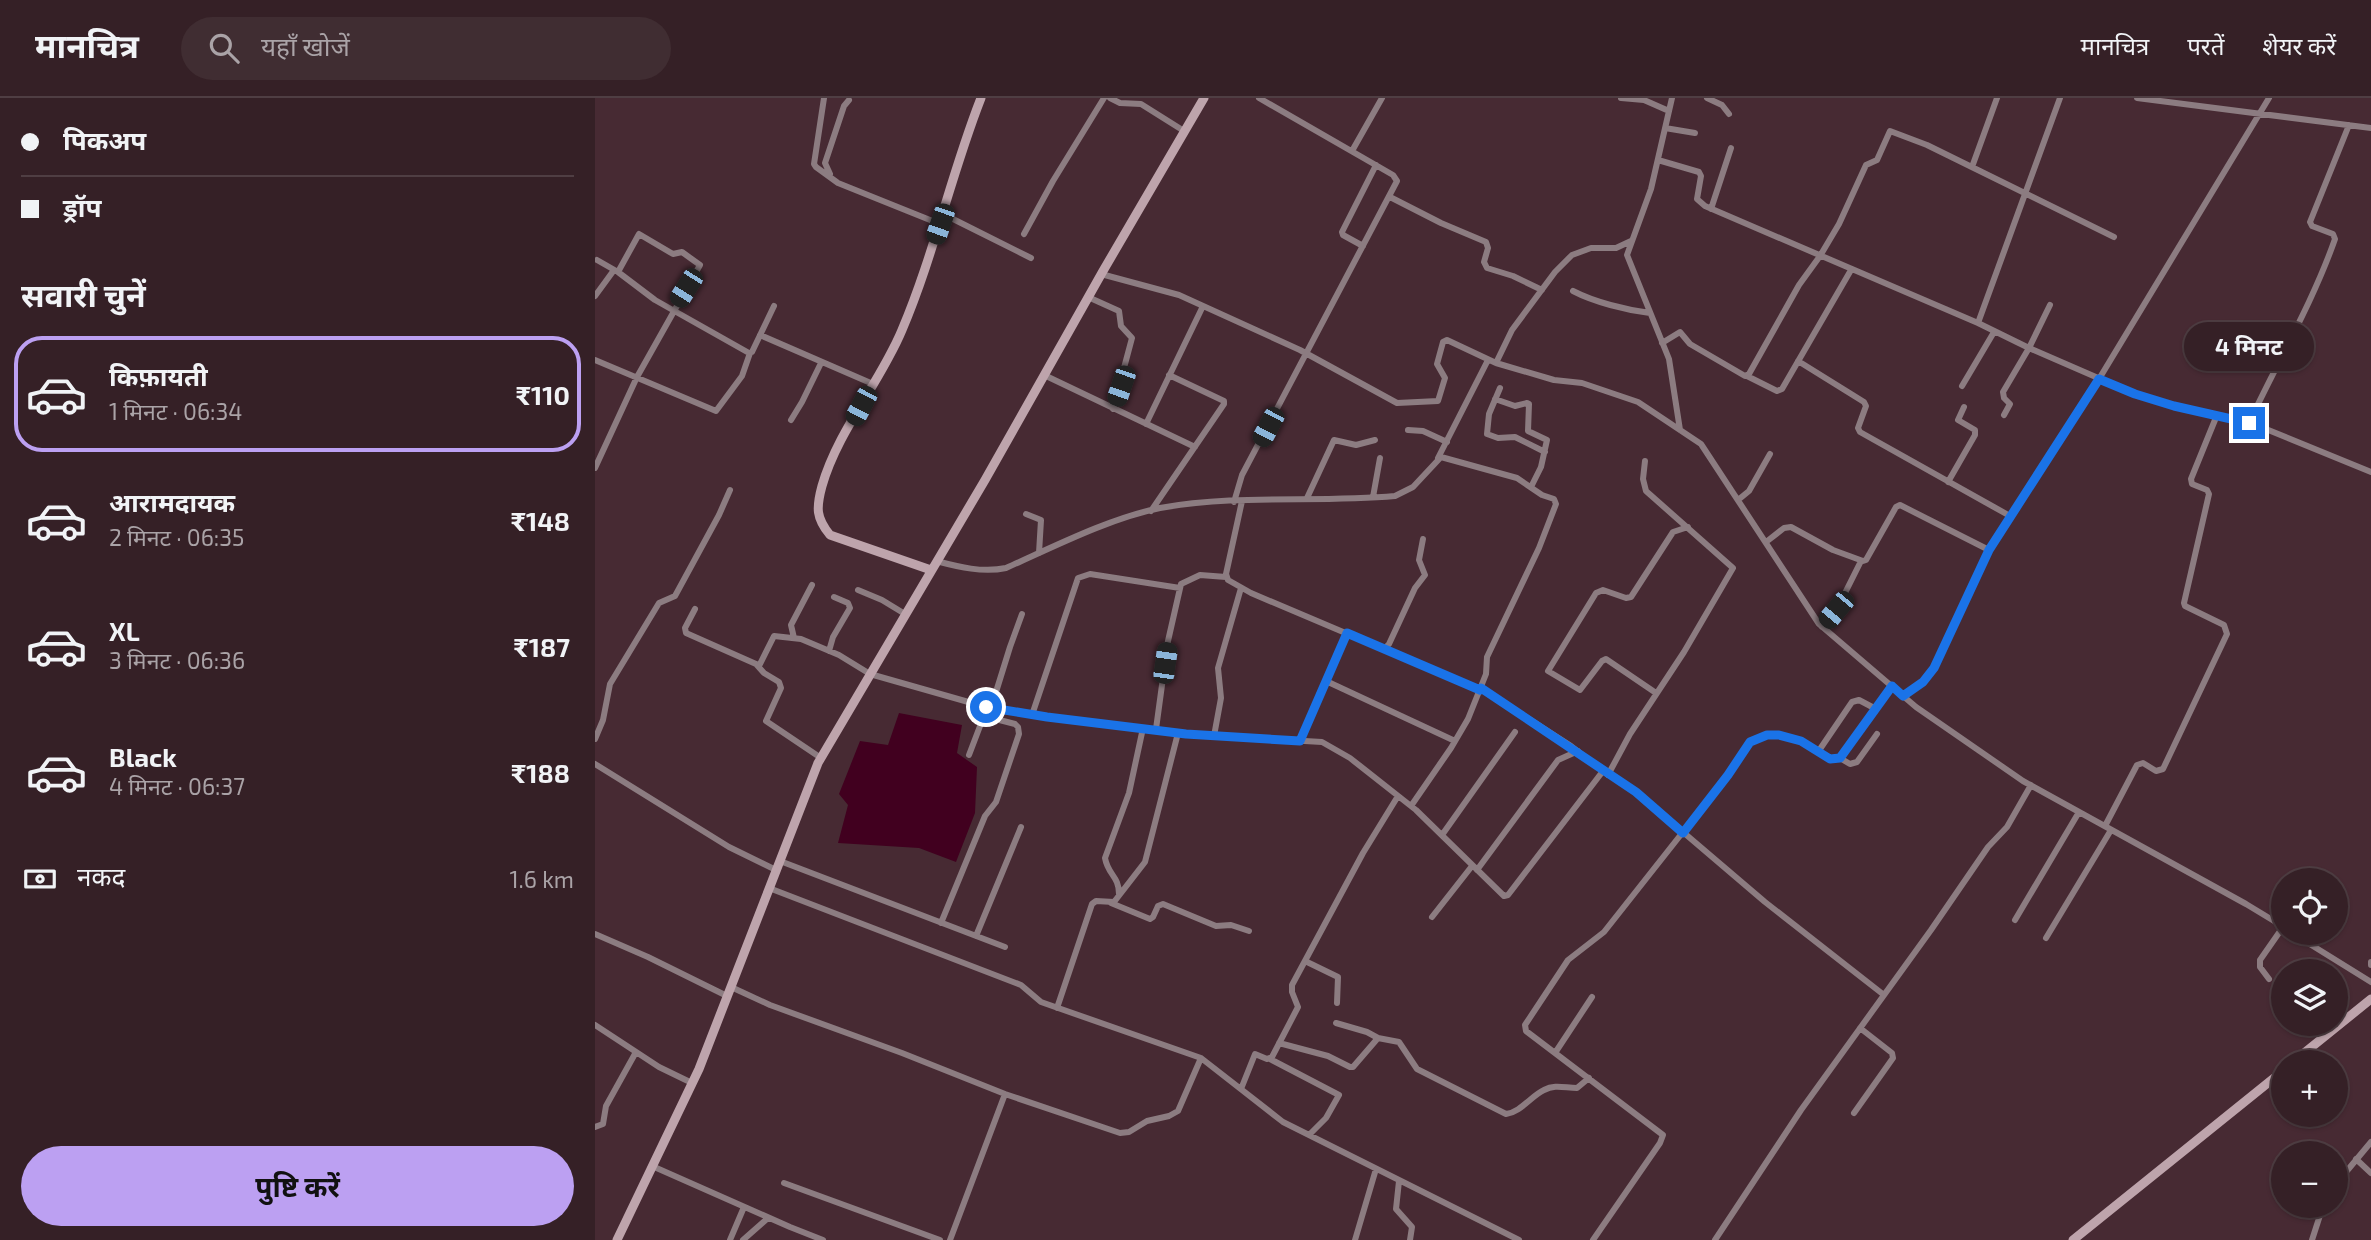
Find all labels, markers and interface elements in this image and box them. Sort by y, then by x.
search box [181,17,671,80]
text: मानचित्र [35,25,139,65]
icon: search [205,29,243,67]
text: यहाँ खोजें [261,30,350,61]
text: मानचित्र [2081,31,2149,60]
text: परतें [2187,31,2224,60]
text: शेयर करें [2262,31,2336,60]
text: पिकअप [63,124,146,155]
text: ड्रॉप [63,191,101,222]
car [924,201,957,247]
car [666,265,707,311]
text: सवारी चुनें [21,275,146,313]
callout: 4 मिनट [2184,322,2314,370]
text: 4 मिनट [2215,332,2283,360]
text: किफ़ायती [109,360,208,391]
icon: car [25,363,88,426]
car [1105,363,1138,409]
text: ₹110 [516,379,570,410]
car [842,383,881,429]
text: 1 मिनट · 06:34 [109,397,242,425]
car [1249,404,1288,450]
route end [2233,407,2265,439]
text: आरामदायक [109,486,235,517]
icon: car [25,489,88,552]
text: ₹148 [511,505,570,536]
text: 2 मिनट · 06:35 [109,523,244,551]
car [1815,587,1858,633]
icon: car [25,615,88,678]
text: XL [109,615,140,646]
text: ₹187 [513,631,570,662]
car [1152,641,1179,685]
text: 3 मिनट · 06:36 [109,646,245,674]
route start [970,691,1002,723]
icon: car [25,741,88,804]
text: Black [109,741,177,772]
text: ₹188 [511,757,570,788]
text: 4 मिनट · 06:37 [109,772,245,800]
icon: cash [21,860,59,898]
text: नकद [77,860,125,891]
text: 1.6 km [509,865,574,893]
map controls [2271,868,2348,1218]
button: locate [2271,868,2348,945]
button: layers [2271,959,2348,1036]
button: + [2271,1050,2348,1127]
button: − [2271,1141,2348,1218]
button: पुष्टि करें [21,1146,574,1226]

